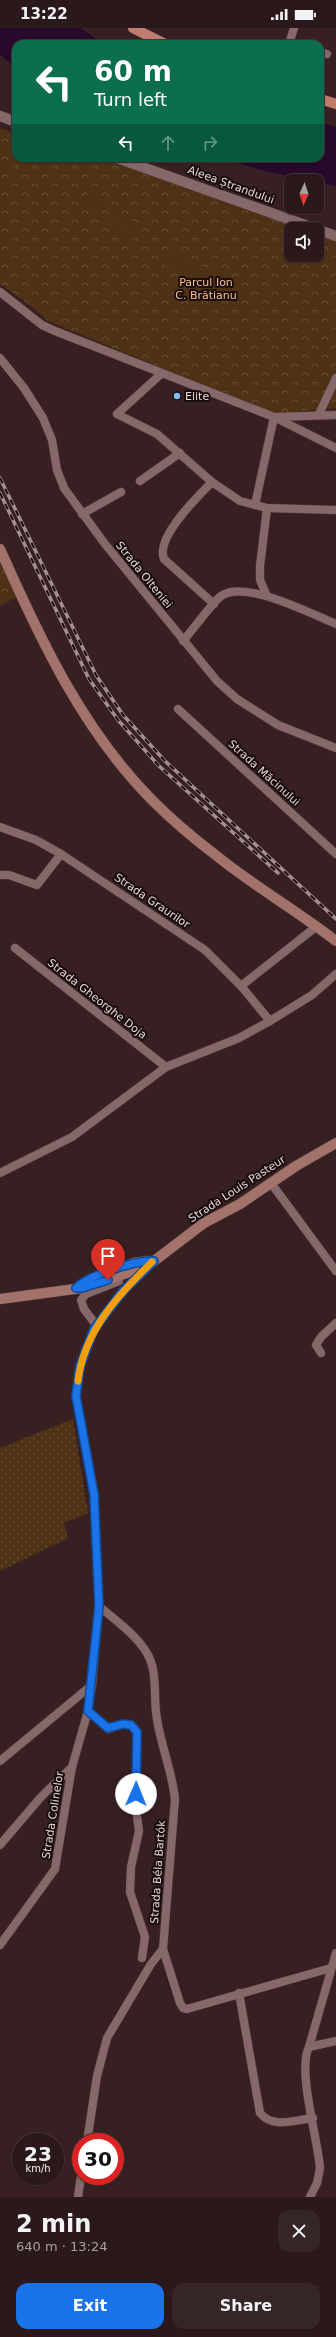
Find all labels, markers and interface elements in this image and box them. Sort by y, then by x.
text: 13:22 [20,5,68,23]
text: 60 m [94,55,172,88]
icon: left [28,56,80,108]
text: Turn left [94,89,167,110]
icon: left [115,132,137,154]
icon: ahead [157,132,179,154]
icon: right [199,132,221,154]
street label: Aleea Ștrandului [186,163,276,207]
north arrow [284,174,324,214]
map controls [284,174,324,262]
button: sound [284,222,324,262]
park label: Parcul Ion C. Brătianu [175,276,237,302]
place label: Elite [185,390,209,403]
marker: Elite [172,391,182,401]
street label: Strada Olteniei [113,539,175,611]
street label: Strada Măcinului [225,737,303,809]
street label: Strada Graurilor [112,871,193,931]
street label: Strada Gheorghe Doja [45,956,149,1042]
street label: Strada Louis Pasteur [186,1153,288,1225]
pin [91,1239,125,1280]
icon: arrive [97,1245,119,1267]
street label: Strada Colinelor [40,1770,66,1860]
position arrow [115,1773,157,1815]
street label: Strada Béla Bartók [148,1819,168,1924]
speed limit sign: 30 [72,2133,124,2185]
text: 23 [24,2142,52,2166]
text: km/h [25,2163,51,2174]
text: 2 min [16,2210,91,2238]
button: close [278,2210,320,2252]
text: 640 m · 13:24 [16,2239,107,2254]
button: Exit [16,2283,164,2329]
button: Share [172,2283,320,2329]

